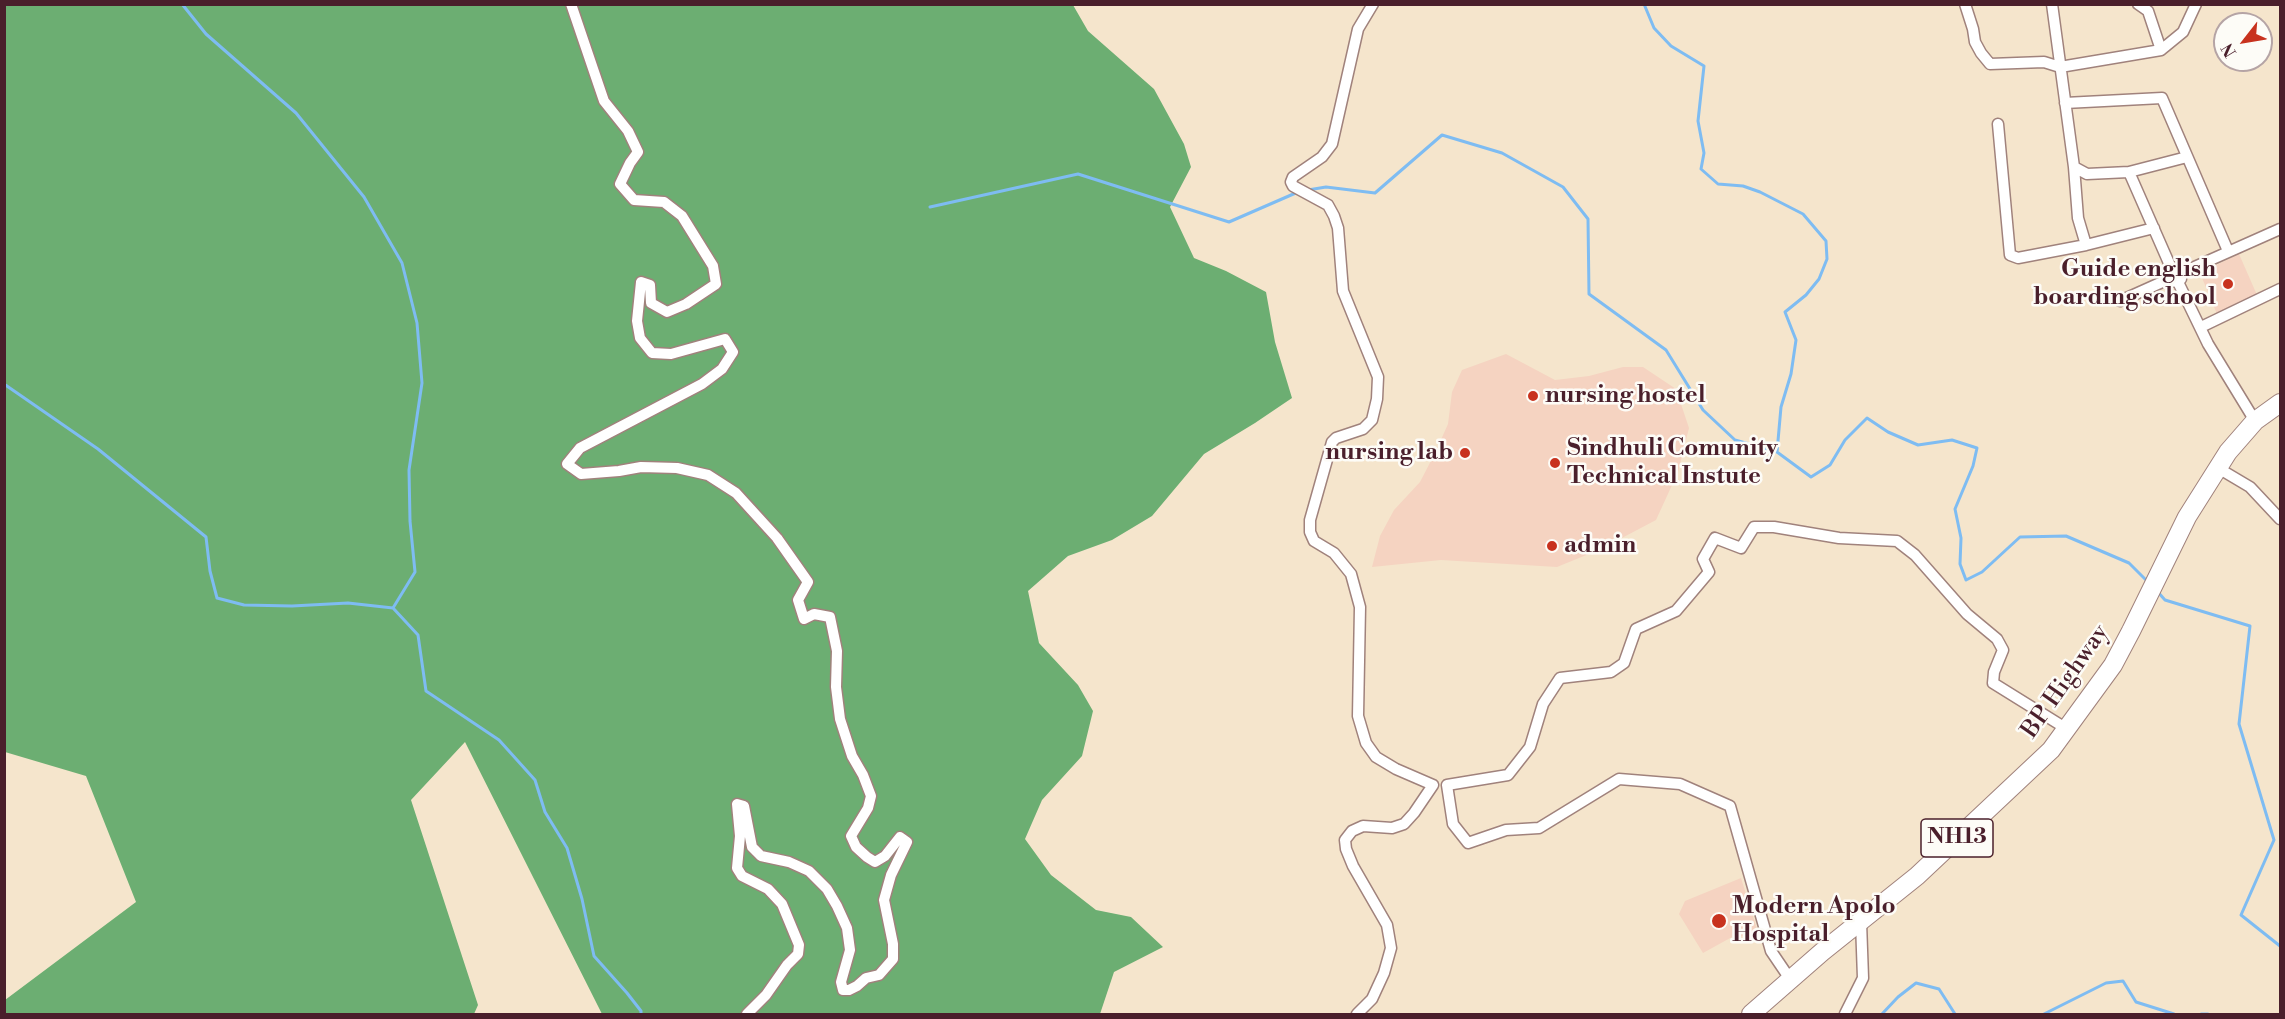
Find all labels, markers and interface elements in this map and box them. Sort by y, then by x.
north arrow [2213,12,2273,72]
text: N [2217,40,2241,61]
place label: Guide english boarding school [2033,256,2216,312]
marker: Guide english boarding school [2221,277,2235,291]
place label: nursing hostel [1545,382,1706,410]
marker: nursing hostel [1526,389,1540,403]
place label: Sindhuli Comunity Technical Instute [1567,435,1778,491]
place label: nursing lab [1325,439,1453,467]
marker: nursing lab [1458,446,1472,460]
marker: Sindhuli Comunity Technical Instute [1548,456,1562,470]
place label: admin [1564,532,1636,560]
marker: admin [1545,539,1559,553]
street label: BP Highway [2016,620,2116,744]
road number: NH13 [1921,819,1993,857]
place label: Modern Apolo Hospital [1732,893,1896,949]
marker: Modern Apolo Hospital [1710,912,1728,930]

